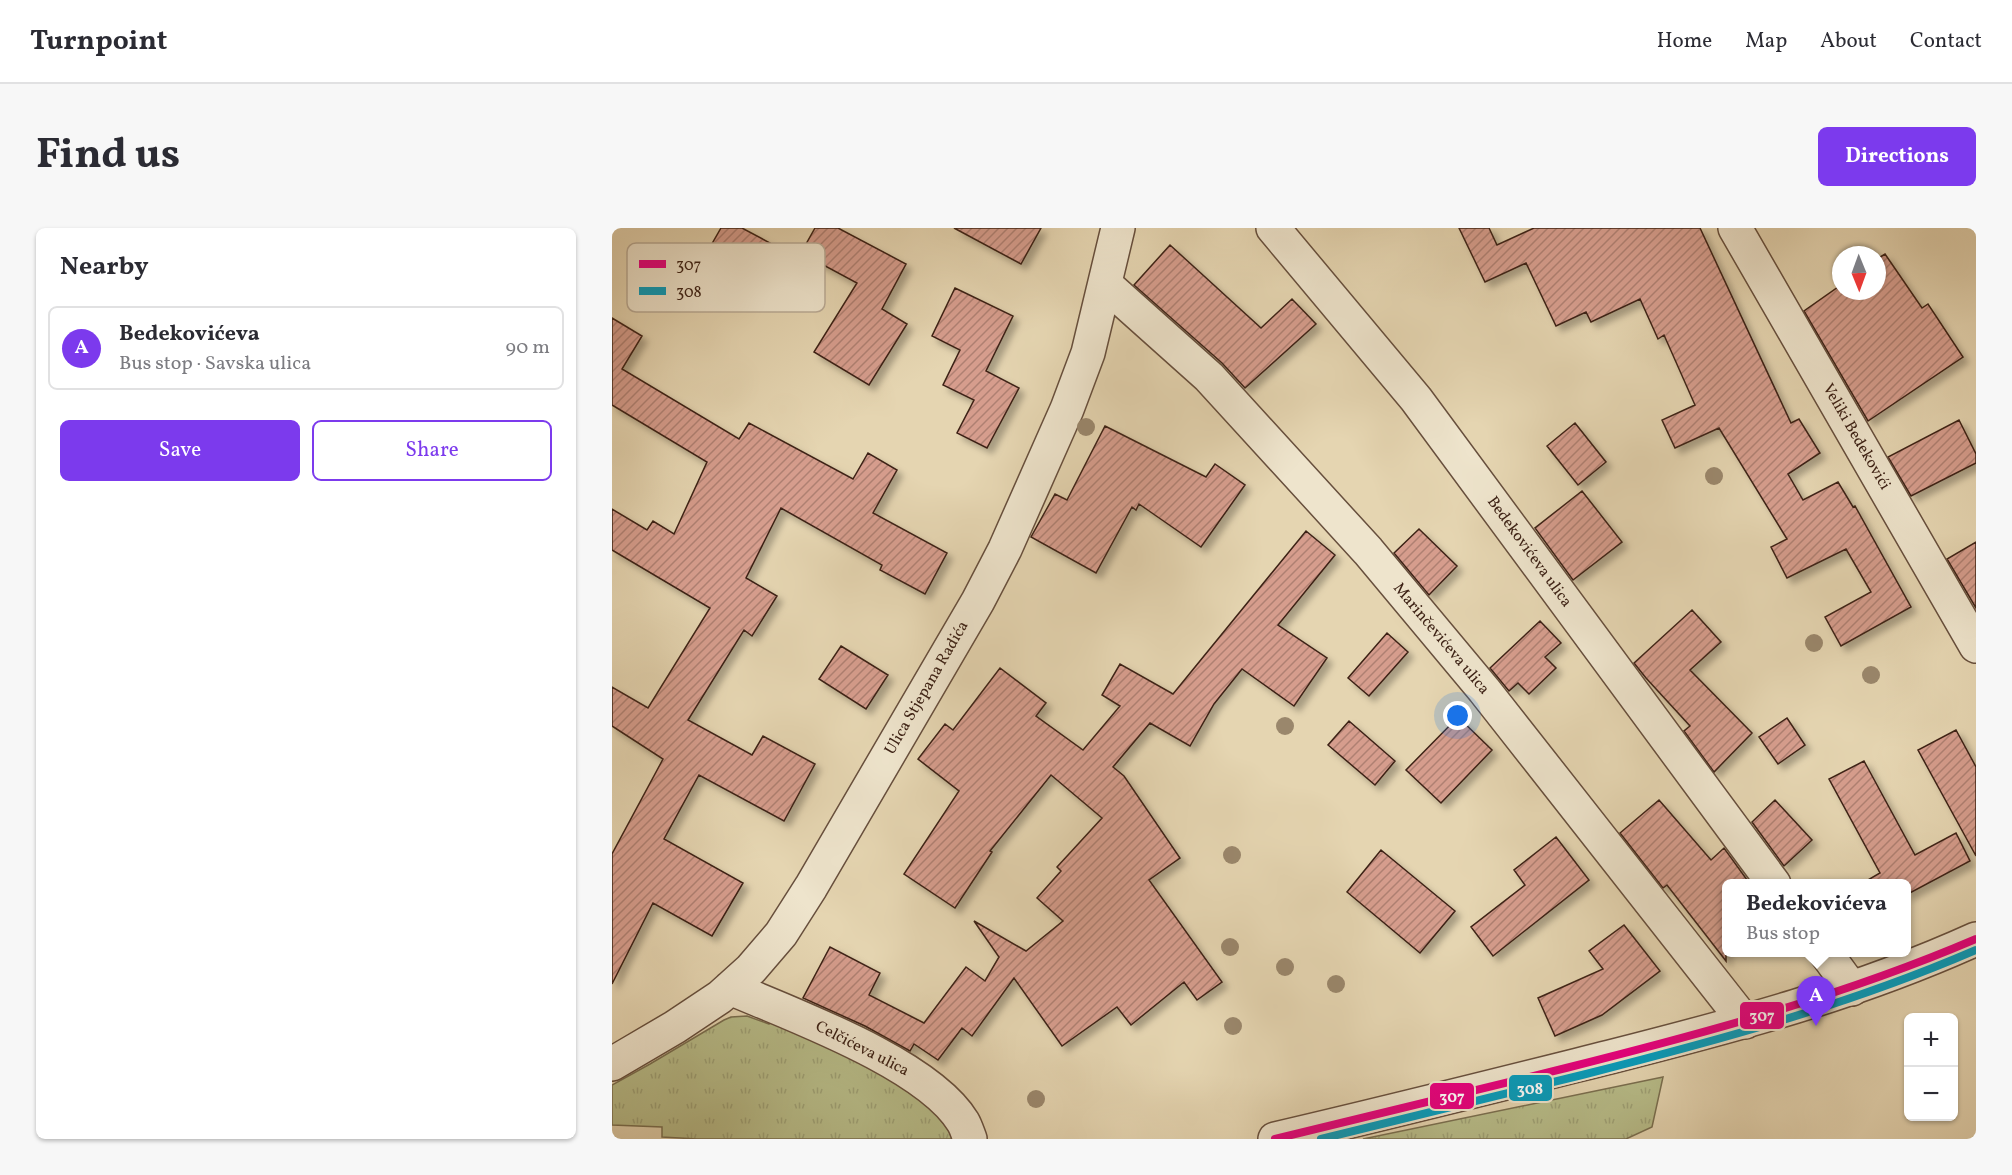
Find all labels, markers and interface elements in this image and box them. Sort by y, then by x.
text: Turnpoint [30,22,167,61]
text: Home [1657,27,1712,56]
text: Map [1745,27,1787,56]
text: About [1820,27,1877,56]
text: Contact [1910,27,1982,56]
text: Find us [36,127,180,186]
button: Directions [1818,127,1976,186]
legend [627,243,825,312]
north arrow [1832,246,1886,300]
text: Nearby [60,249,149,285]
text: 307 [676,255,702,277]
text: 308 [676,282,702,304]
text: Bedekovićeva [119,319,260,350]
text: A [74,334,89,362]
text: 90 m [506,334,550,362]
text: Bus stop · Savska ulica [119,350,311,378]
street label: Veliki Bedekovići [1817,380,1896,494]
button: Save [60,420,300,481]
button: Share [312,420,552,481]
street label: Bedekovićeva ulica [1481,492,1577,612]
street label: Marinčevićeva ulica [1388,578,1494,700]
street label: Ulica Stjepana Radića [880,617,974,759]
your location [1443,701,1472,730]
popup [1722,879,1911,957]
text: Bedekovićeva [1746,889,1887,920]
text: Bus stop [1746,920,1820,948]
pin: A [1796,976,1836,1026]
line badge: 307 [1739,1001,1785,1030]
text: 307 [1749,1006,1775,1028]
map controls [1904,1013,1958,1121]
button: + [1904,1013,1958,1067]
street label: Celčićeva ulica [811,1016,913,1082]
button: − [1904,1067,1958,1121]
line badge: 308 [1508,1074,1553,1102]
text: 308 [1517,1079,1543,1101]
line badge: 307 [1429,1082,1475,1110]
text: 307 [1439,1087,1465,1109]

